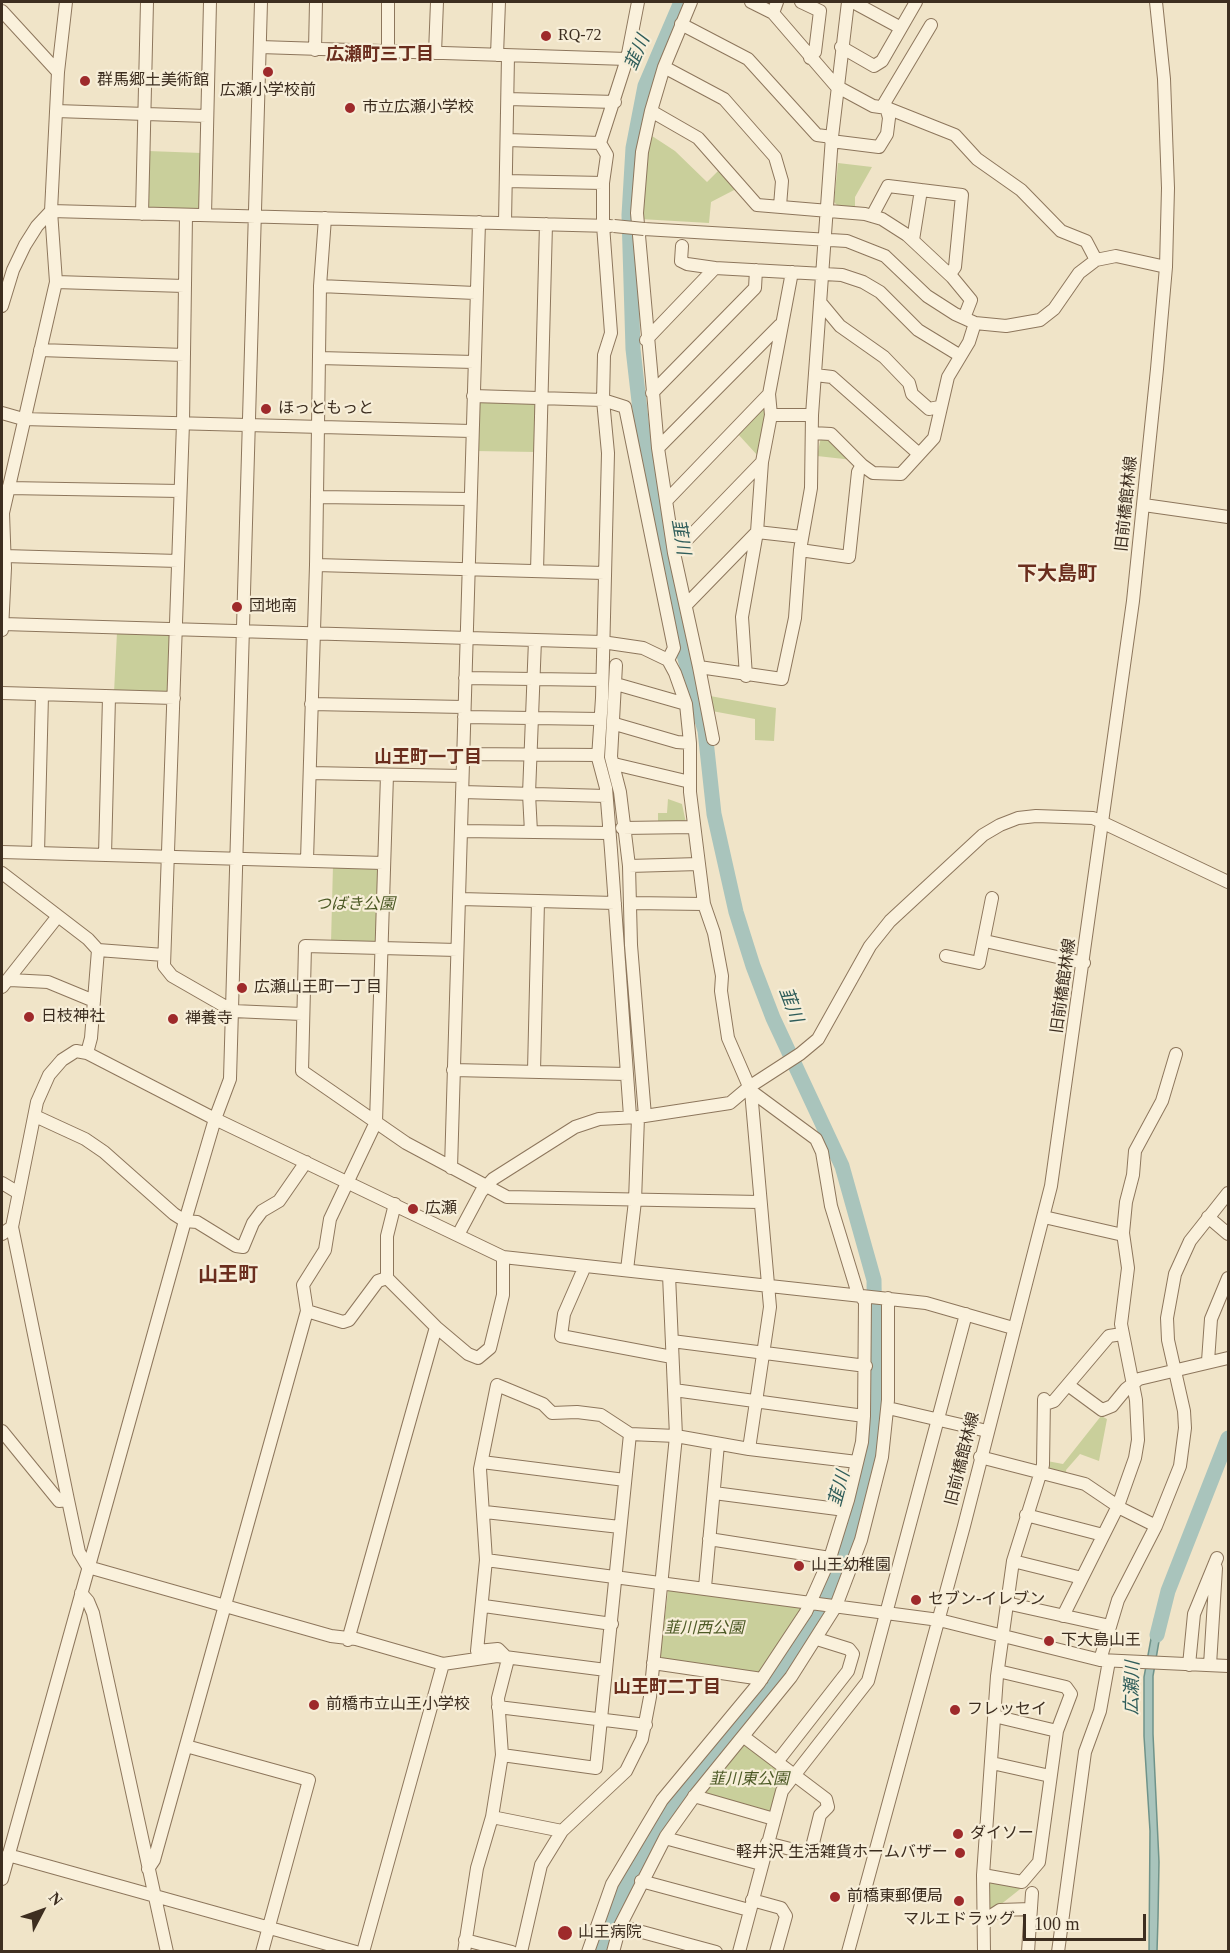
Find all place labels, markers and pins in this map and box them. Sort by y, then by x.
place label: RQ-72 [558,26,602,46]
marker: RQ-72 [539,29,553,43]
marker: 広瀬小学校前 [261,65,275,79]
place label: 群馬郷土美術館 [97,71,209,91]
marker: 群馬郷土美術館 [78,74,92,88]
place label: 広瀬小学校前 [220,81,316,101]
place label: 市立広瀬小学校 [362,98,474,118]
marker: 市立広瀬小学校 [343,101,357,115]
place label: ほっともっと [278,399,374,419]
marker: ほっともっと [259,402,273,416]
place label: 団地南 [249,597,297,617]
marker: 団地南 [230,600,244,614]
place label: 広瀬山王町一丁目 [254,978,382,998]
marker: 広瀬山王町一丁目 [235,981,249,995]
place label: 日枝神社 [41,1007,105,1027]
place label: 禅養寺 [185,1009,233,1029]
marker: 日枝神社 [22,1010,36,1024]
marker: 禅養寺 [166,1012,180,1026]
place label: 広瀬 [425,1199,457,1219]
marker: 広瀬 [406,1202,420,1216]
place label: 山王幼稚園 [811,1556,891,1576]
marker: 山王幼稚園 [792,1559,806,1573]
place label: セブン-イレブン [928,1590,1045,1610]
marker: セブン-イレブン [909,1593,923,1607]
place label: 下大島山王 [1061,1631,1141,1651]
marker: 下大島山王 [1042,1634,1056,1648]
place label: 前橋市立山王小学校 [326,1695,470,1715]
marker: 前橋市立山王小学校 [307,1698,321,1712]
place label: フレッセイ [967,1700,1047,1720]
marker: フレッセイ [948,1703,962,1717]
place label: ダイソー [970,1824,1034,1844]
marker: ダイソー [951,1827,965,1841]
place label: 軽井沢 生活雑貨ホームバザー [736,1843,948,1863]
marker: 軽井沢 生活雑貨ホームバザー [953,1846,967,1860]
place label: 前橋東郵便局 [847,1887,943,1907]
marker: 前橋東郵便局 [828,1890,842,1904]
marker: マルエドラッグ [952,1894,966,1908]
place label: マルエドラッグ [903,1910,1015,1930]
place label: 山王病院 [578,1923,642,1943]
marker: 山王病院 [556,1924,574,1942]

